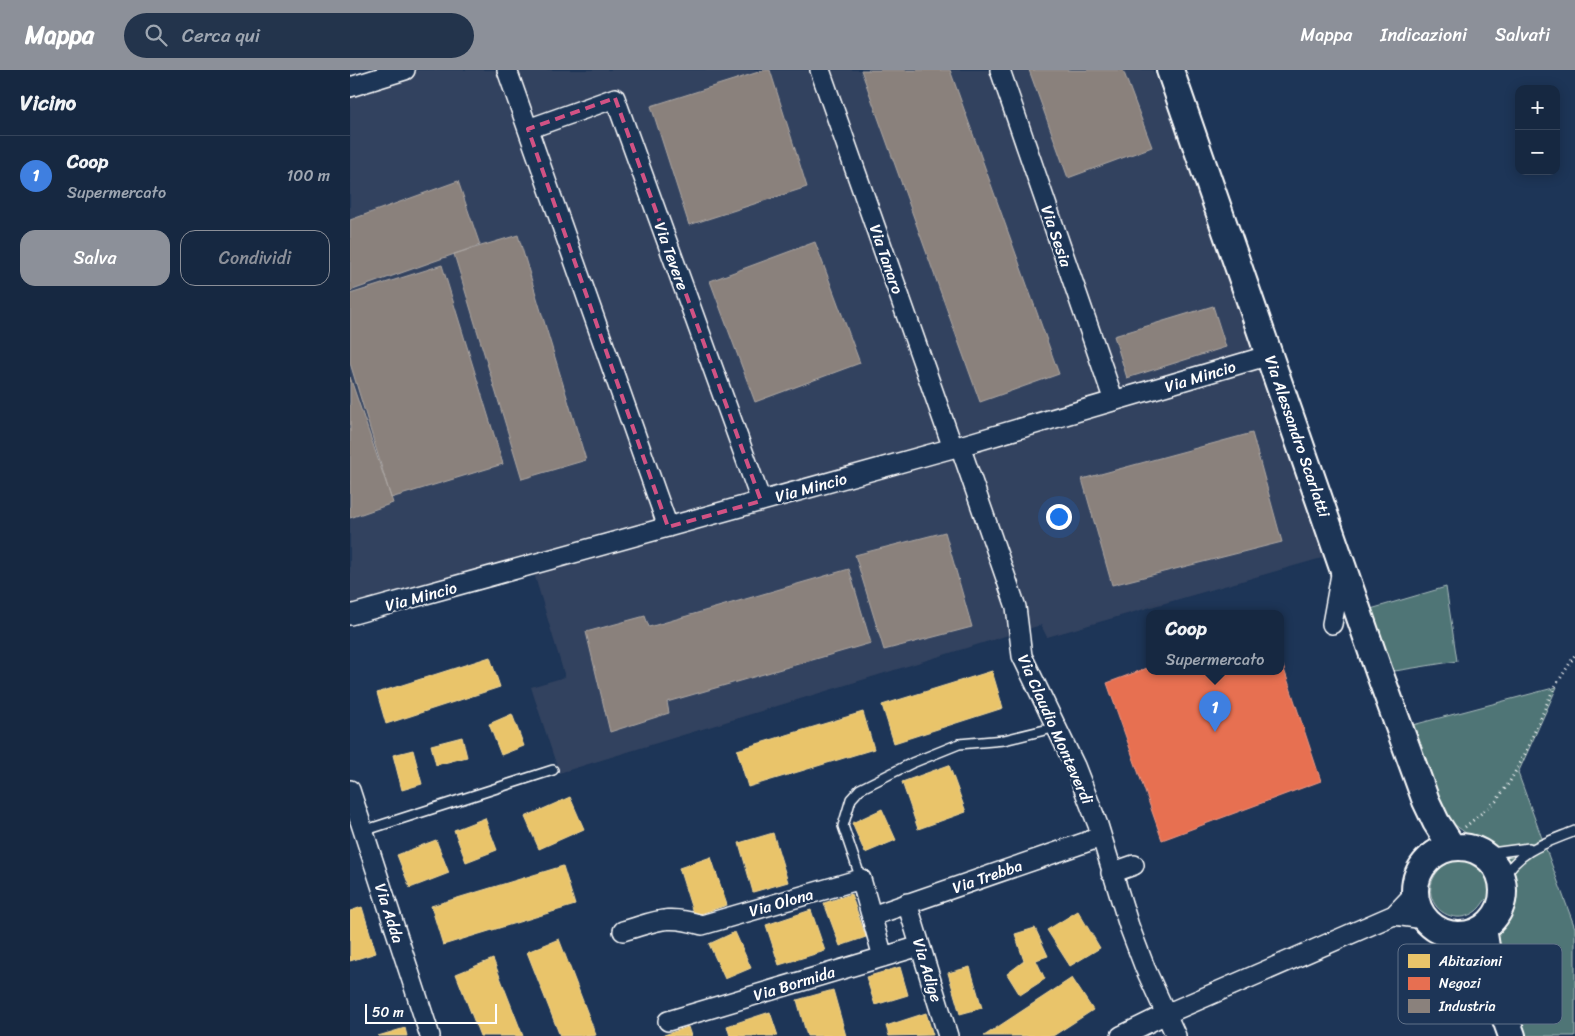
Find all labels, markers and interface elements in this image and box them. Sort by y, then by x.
search box [124,13,474,58]
text: Mappa [25,14,94,56]
text: Cerca qui [182,19,260,52]
text: Mappa [1300,19,1352,51]
text: Indicazioni [1380,19,1467,51]
text: Salvati [1495,19,1550,51]
icon: search [142,21,170,49]
text: Vicino [20,84,76,122]
map controls [1515,85,1560,175]
button: + [1515,85,1560,130]
button: − [1515,130,1560,175]
text: Coop [67,145,108,178]
text: 1 [33,161,39,190]
text: 100 m [286,161,330,190]
text: Supermercato [67,178,166,207]
street label: Via Sesia [1032,201,1081,272]
street label: Via Tevere [646,218,697,295]
street label: Via Tanaro [861,220,912,298]
button: Salva [20,230,170,286]
button: Condividi [180,230,330,286]
street label: Via Alessandro Scarlatti [1256,351,1339,522]
street label: Via Mincio [1161,352,1239,401]
street label: Via Mincio [772,464,850,511]
your location [1046,504,1072,530]
street label: Via Mincio [382,573,460,620]
popup [1146,610,1284,675]
text: Coop [1165,612,1207,645]
text: Supermercato [1165,645,1265,674]
street label: Via Claudio Monteverdi [1009,649,1102,810]
pin: 1 [1199,691,1231,732]
street label: Via Trebba [948,851,1026,902]
street label: Via Adda [366,879,413,947]
street label: Via Olona [746,879,817,925]
street label: Via Adige [904,934,951,1006]
legend [1398,944,1562,1024]
text: Abitazioni [1438,949,1503,974]
street label: Via Bormida [750,957,839,1010]
text: Negozi [1439,971,1482,996]
text: Industria [1438,994,1495,1019]
text: 50 m [372,1000,404,1025]
scale bar [365,1001,498,1024]

